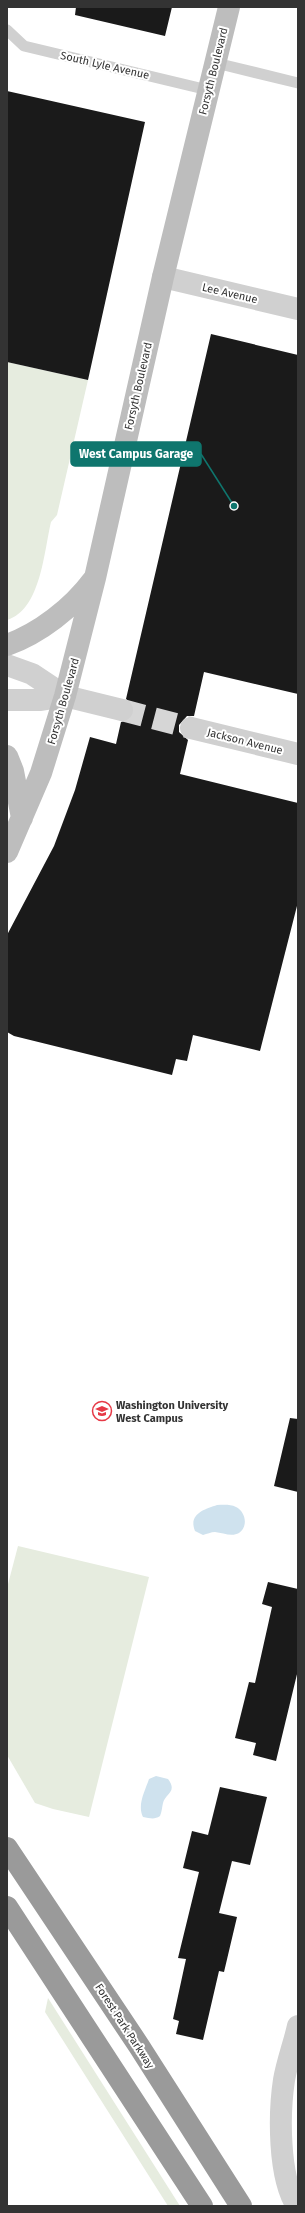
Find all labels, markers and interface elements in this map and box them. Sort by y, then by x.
street label: Forsyth Boulevard [196,26,231,116]
street label: South Lyle Avenue [59,49,151,82]
street label: Lee Avenue [201,281,259,306]
street label: Forsyth Boulevard [122,341,155,431]
callout: West Campus Garage [71,442,201,466]
text: West Campus Garage [79,447,193,461]
street label: Forsyth Boulevard [45,656,82,746]
street label: Jackson Avenue [206,726,284,757]
place label: Washington University West Campus [116,1399,229,1425]
school or university icon: Washington University West Campus [91,1400,113,1422]
street label: Forest Park Parkway [92,1981,157,2072]

